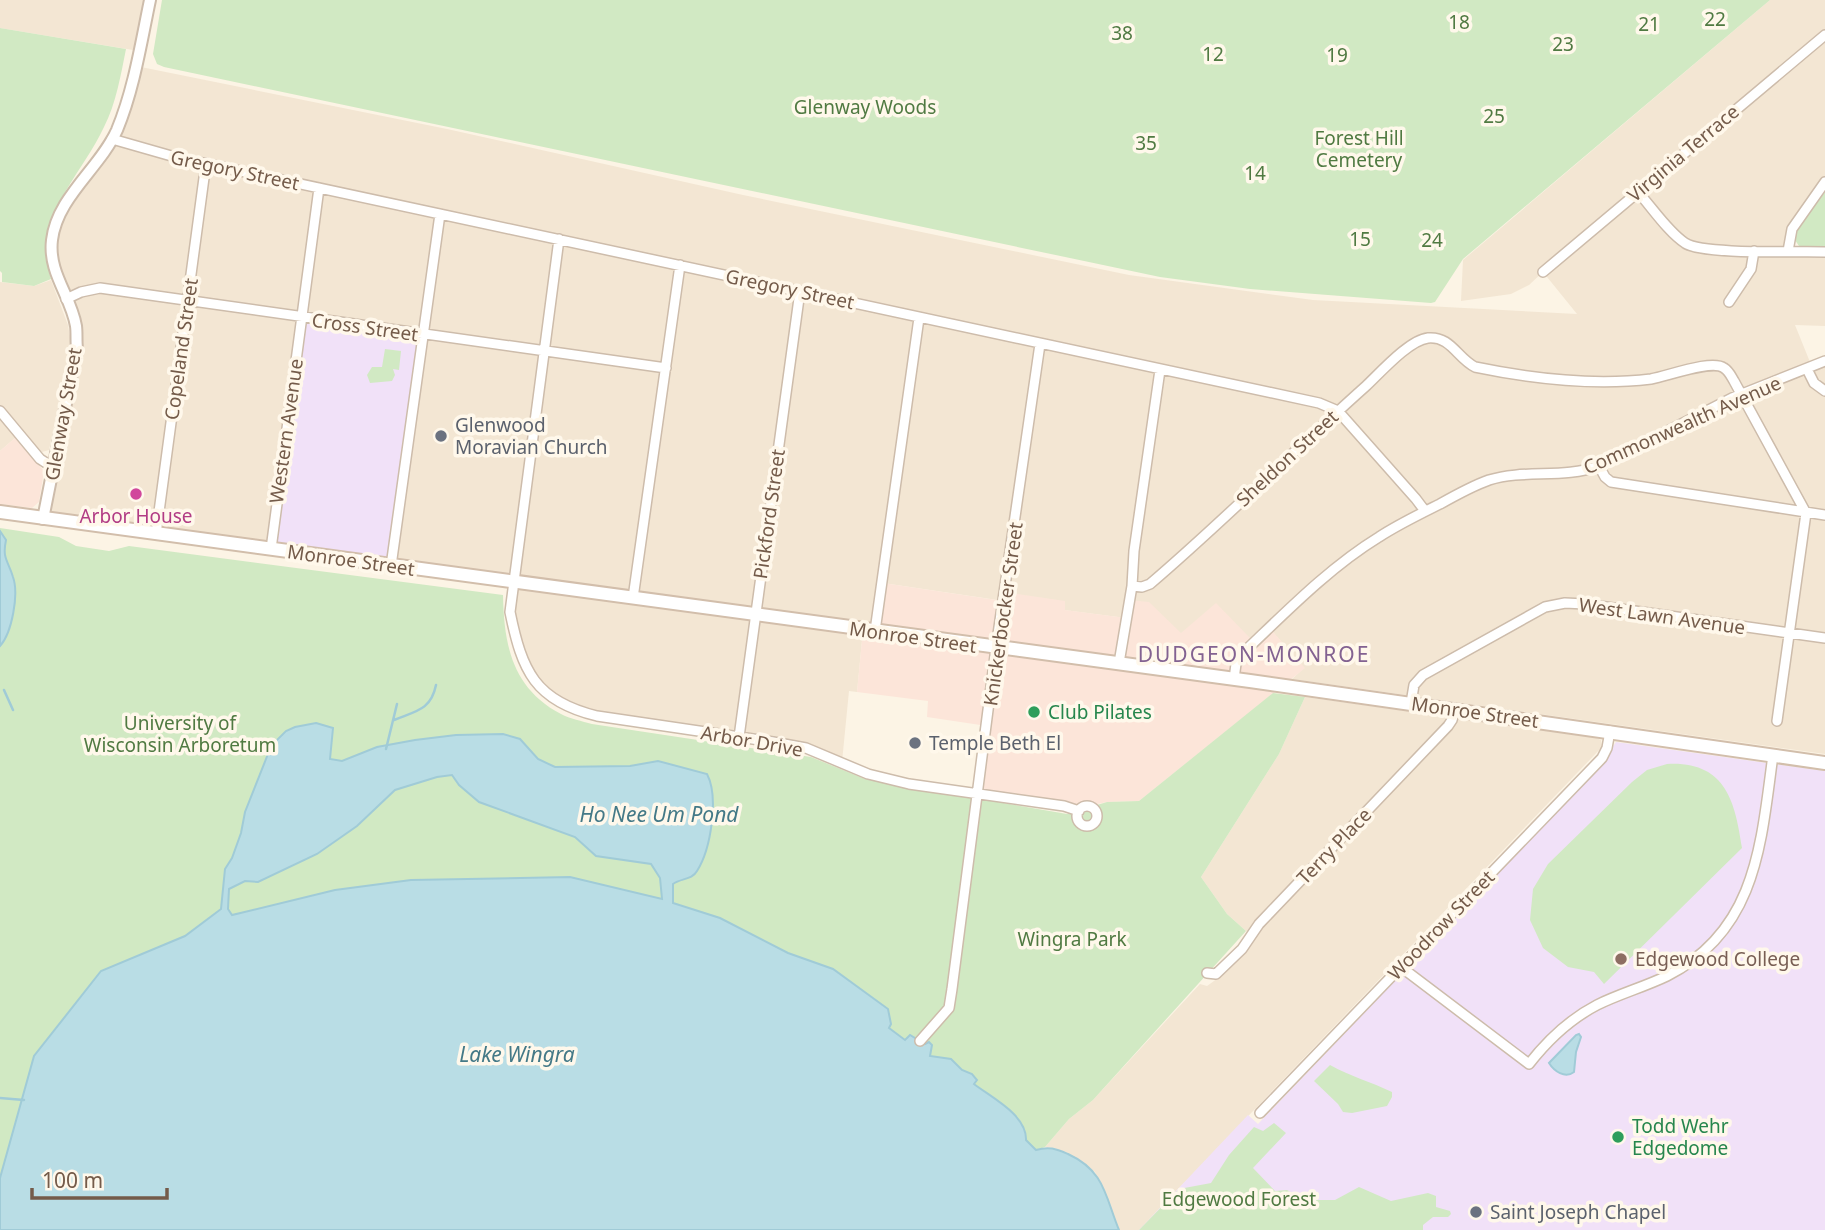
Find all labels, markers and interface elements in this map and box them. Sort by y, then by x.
park label: 22 [1704,6,1726,32]
park label: 18 [1448,9,1470,35]
park label: 21 [1638,11,1660,37]
park label: 38 [1111,20,1133,46]
park label: 23 [1552,31,1574,57]
park label: 12 [1202,41,1224,67]
park label: 19 [1326,42,1348,68]
park label: Glenway Woods [794,94,936,120]
street label: Virginia Terrace [1622,99,1744,207]
park label: 25 [1483,103,1505,129]
park label: Forest Hill Cemetery [1314,125,1404,173]
park label: 35 [1135,130,1157,156]
street label: Gregory Street [168,144,302,196]
park label: 14 [1244,160,1266,186]
park label: 15 [1349,226,1371,252]
park label: 24 [1421,227,1443,253]
street label: Gregory Street [723,263,857,315]
street label: Copeland Street [158,276,204,422]
street label: Cross Street [310,307,420,347]
street label: Glenway Street [39,345,88,482]
street label: Western Avenue [263,357,309,505]
street label: Commonwealth Avenue [1579,370,1785,480]
street label: Sheldon Street [1230,404,1344,512]
place label: Glenwood Moravian Church [455,412,608,460]
marker: Glenwood Moravian Church [433,428,449,444]
street label: Pickford Street [747,447,791,581]
marker: Arbor House [128,486,144,502]
place label: Arbor House [79,503,193,529]
street label: Knickerbocker Street [977,520,1029,708]
street label: Monroe Street [286,538,416,582]
street label: West Lawn Avenue [1577,591,1747,641]
street label: Monroe Street [848,615,978,659]
district label: DUDGEON-MONROE [1138,640,1370,668]
street label: Monroe Street [1410,690,1540,734]
place label: Club Pilates [1048,699,1152,725]
marker: Club Pilates [1026,704,1042,720]
park label: University of Wisconsin Arboretum [84,710,276,758]
street label: Arbor Drive [699,719,805,763]
place label: Temple Beth El [929,730,1061,756]
marker: Temple Beth El [907,735,923,751]
water label: Ho Nee Um Pond [580,800,739,828]
street label: Terry Place [1291,802,1377,890]
street label: Woodrow Street [1382,864,1500,986]
park label: Wingra Park [1017,926,1127,952]
place label: Edgewood College [1635,946,1800,972]
marker: Edgewood College [1613,951,1629,967]
water label: Lake Wingra [459,1040,575,1068]
place label: Todd Wehr Edgedome [1632,1113,1729,1161]
marker: Todd Wehr Edgedome [1610,1129,1626,1145]
scale bar [32,1156,166,1200]
text: 100 m [42,1166,103,1194]
park label: Edgewood Forest [1162,1186,1316,1212]
place label: Saint Joseph Chapel [1490,1199,1666,1225]
marker: Saint Joseph Chapel [1468,1204,1484,1220]

